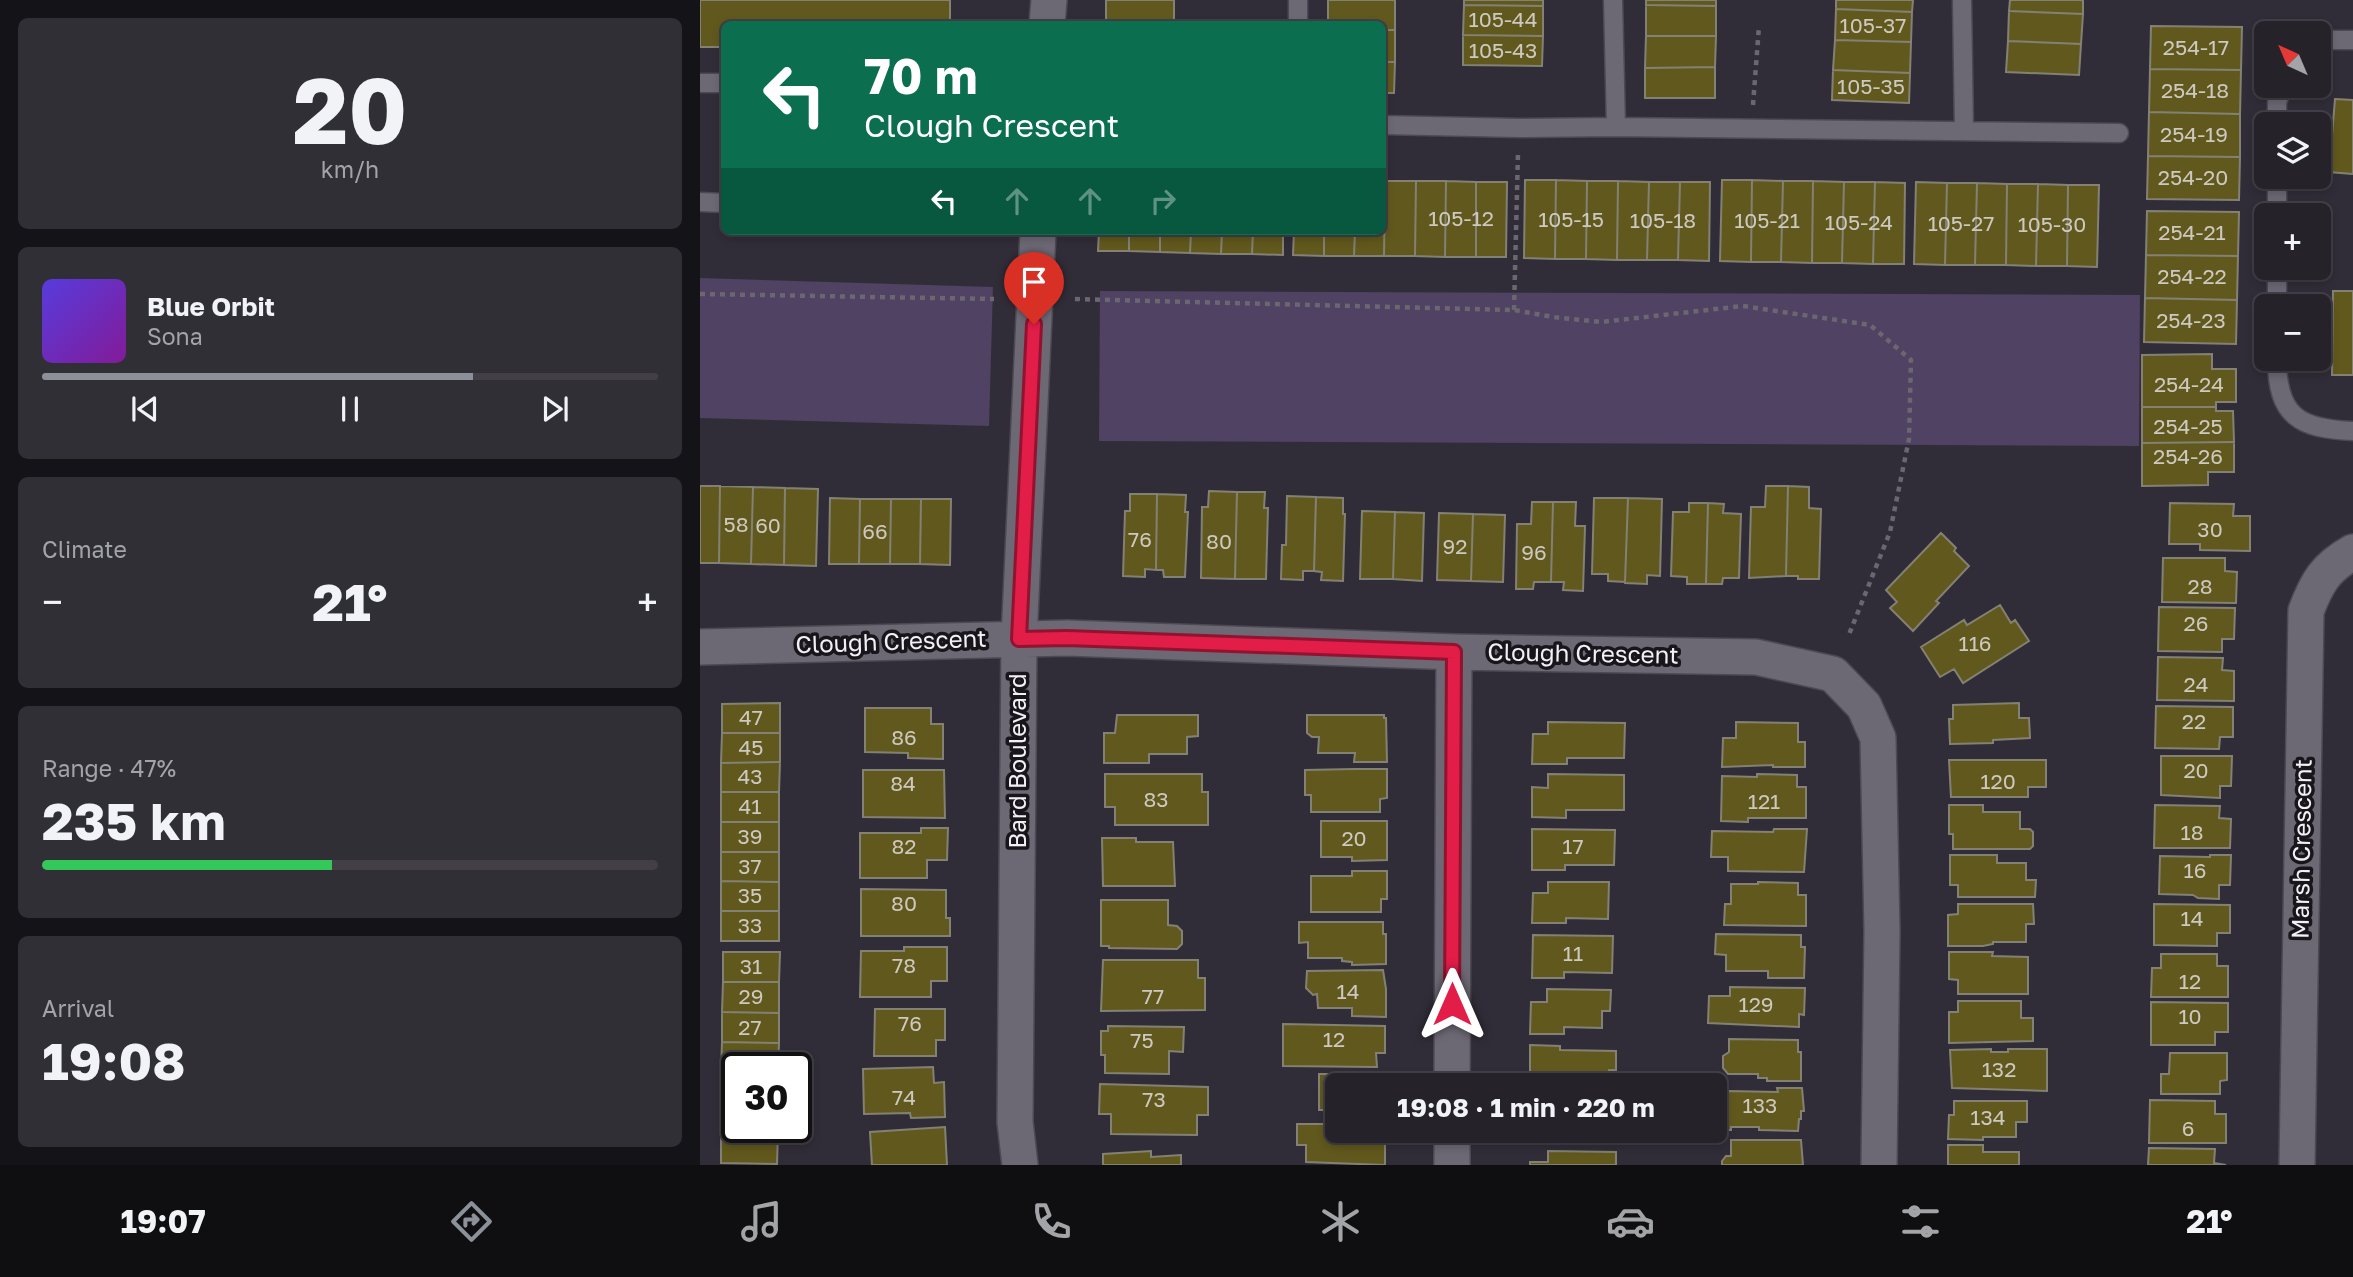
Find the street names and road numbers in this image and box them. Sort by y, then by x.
street label: Clough Crescent [795,623,987,658]
street label: Clough Crescent [1487,636,1679,669]
street label: Bard Boulevard [1002,673,1031,849]
street label: Marsh Crescent [2284,759,2317,939]

